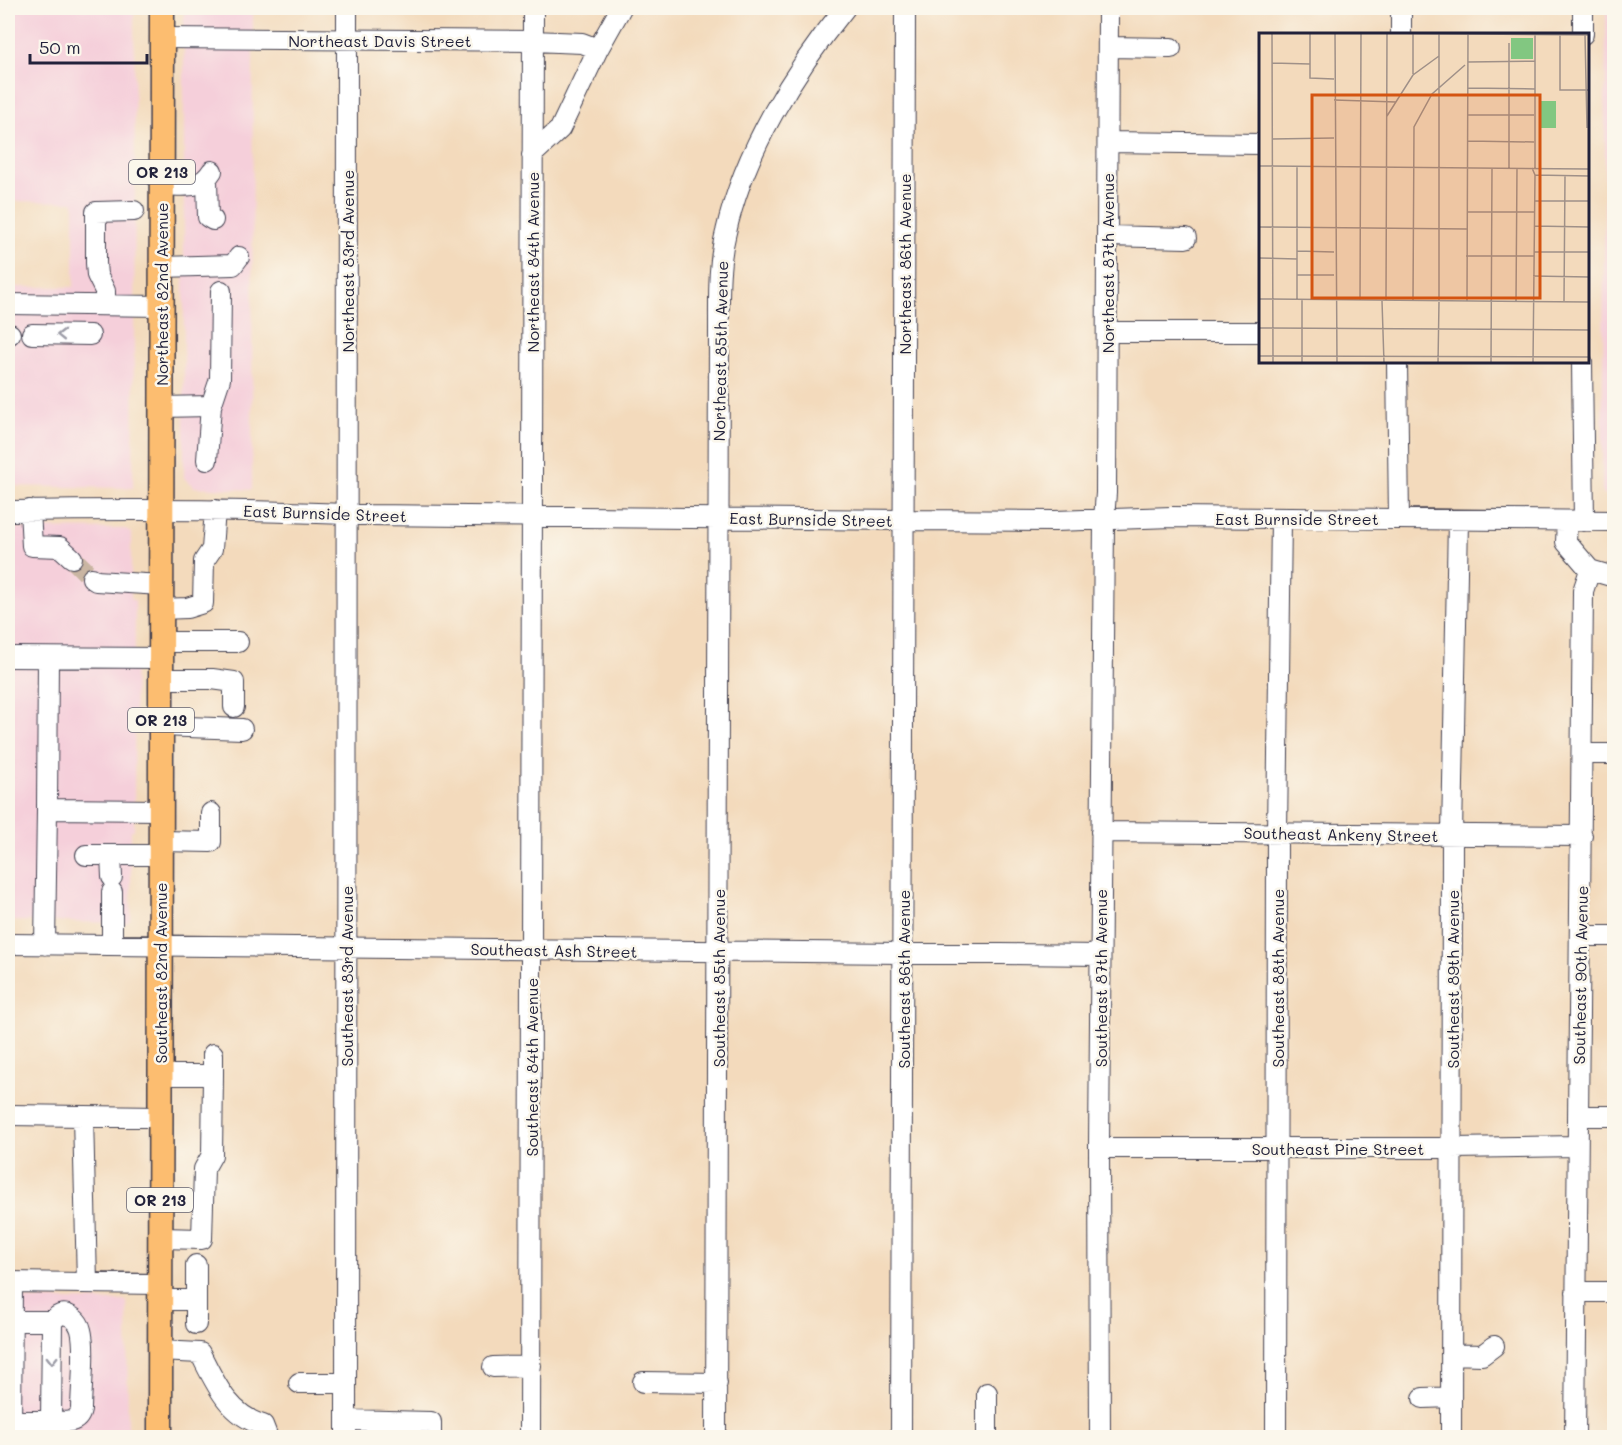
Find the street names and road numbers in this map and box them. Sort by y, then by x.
street label: Northeast Davis Street [288,30,472,51]
road number: OR 213 [129,160,195,184]
street label: Northeast 83rd Avenue [337,170,358,352]
street label: Northeast 84th Avenue [522,172,543,352]
street label: Northeast 86th Avenue [894,173,915,355]
street label: Northeast 87th Avenue [1097,173,1118,353]
street label: Northeast 82nd Avenue [151,202,172,386]
street label: Northeast 85th Avenue [708,260,732,442]
street label: East Burnside Street [243,500,407,526]
street label: East Burnside Street [729,507,893,531]
street label: East Burnside Street [1215,508,1379,529]
road number: OR 213 [128,708,194,732]
street label: Southeast Ankeny Street [1243,822,1439,846]
street label: Southeast 82nd Avenue [150,882,171,1064]
street label: Southeast 90th Avenue [1568,885,1592,1065]
street label: Southeast 83rd Avenue [336,886,357,1066]
street label: Southeast 88th Avenue [1267,888,1288,1068]
street label: Southeast 85th Avenue [708,889,729,1067]
street label: Southeast 86th Avenue [893,889,914,1069]
street label: Southeast 87th Avenue [1090,889,1111,1067]
street label: Southeast 89th Avenue [1442,890,1463,1068]
street label: Southeast Ash Street [470,938,638,962]
street label: Southeast 84th Avenue [521,978,542,1156]
street label: Southeast Pine Street [1252,1138,1424,1159]
road number: OR 213 [127,1188,193,1212]

